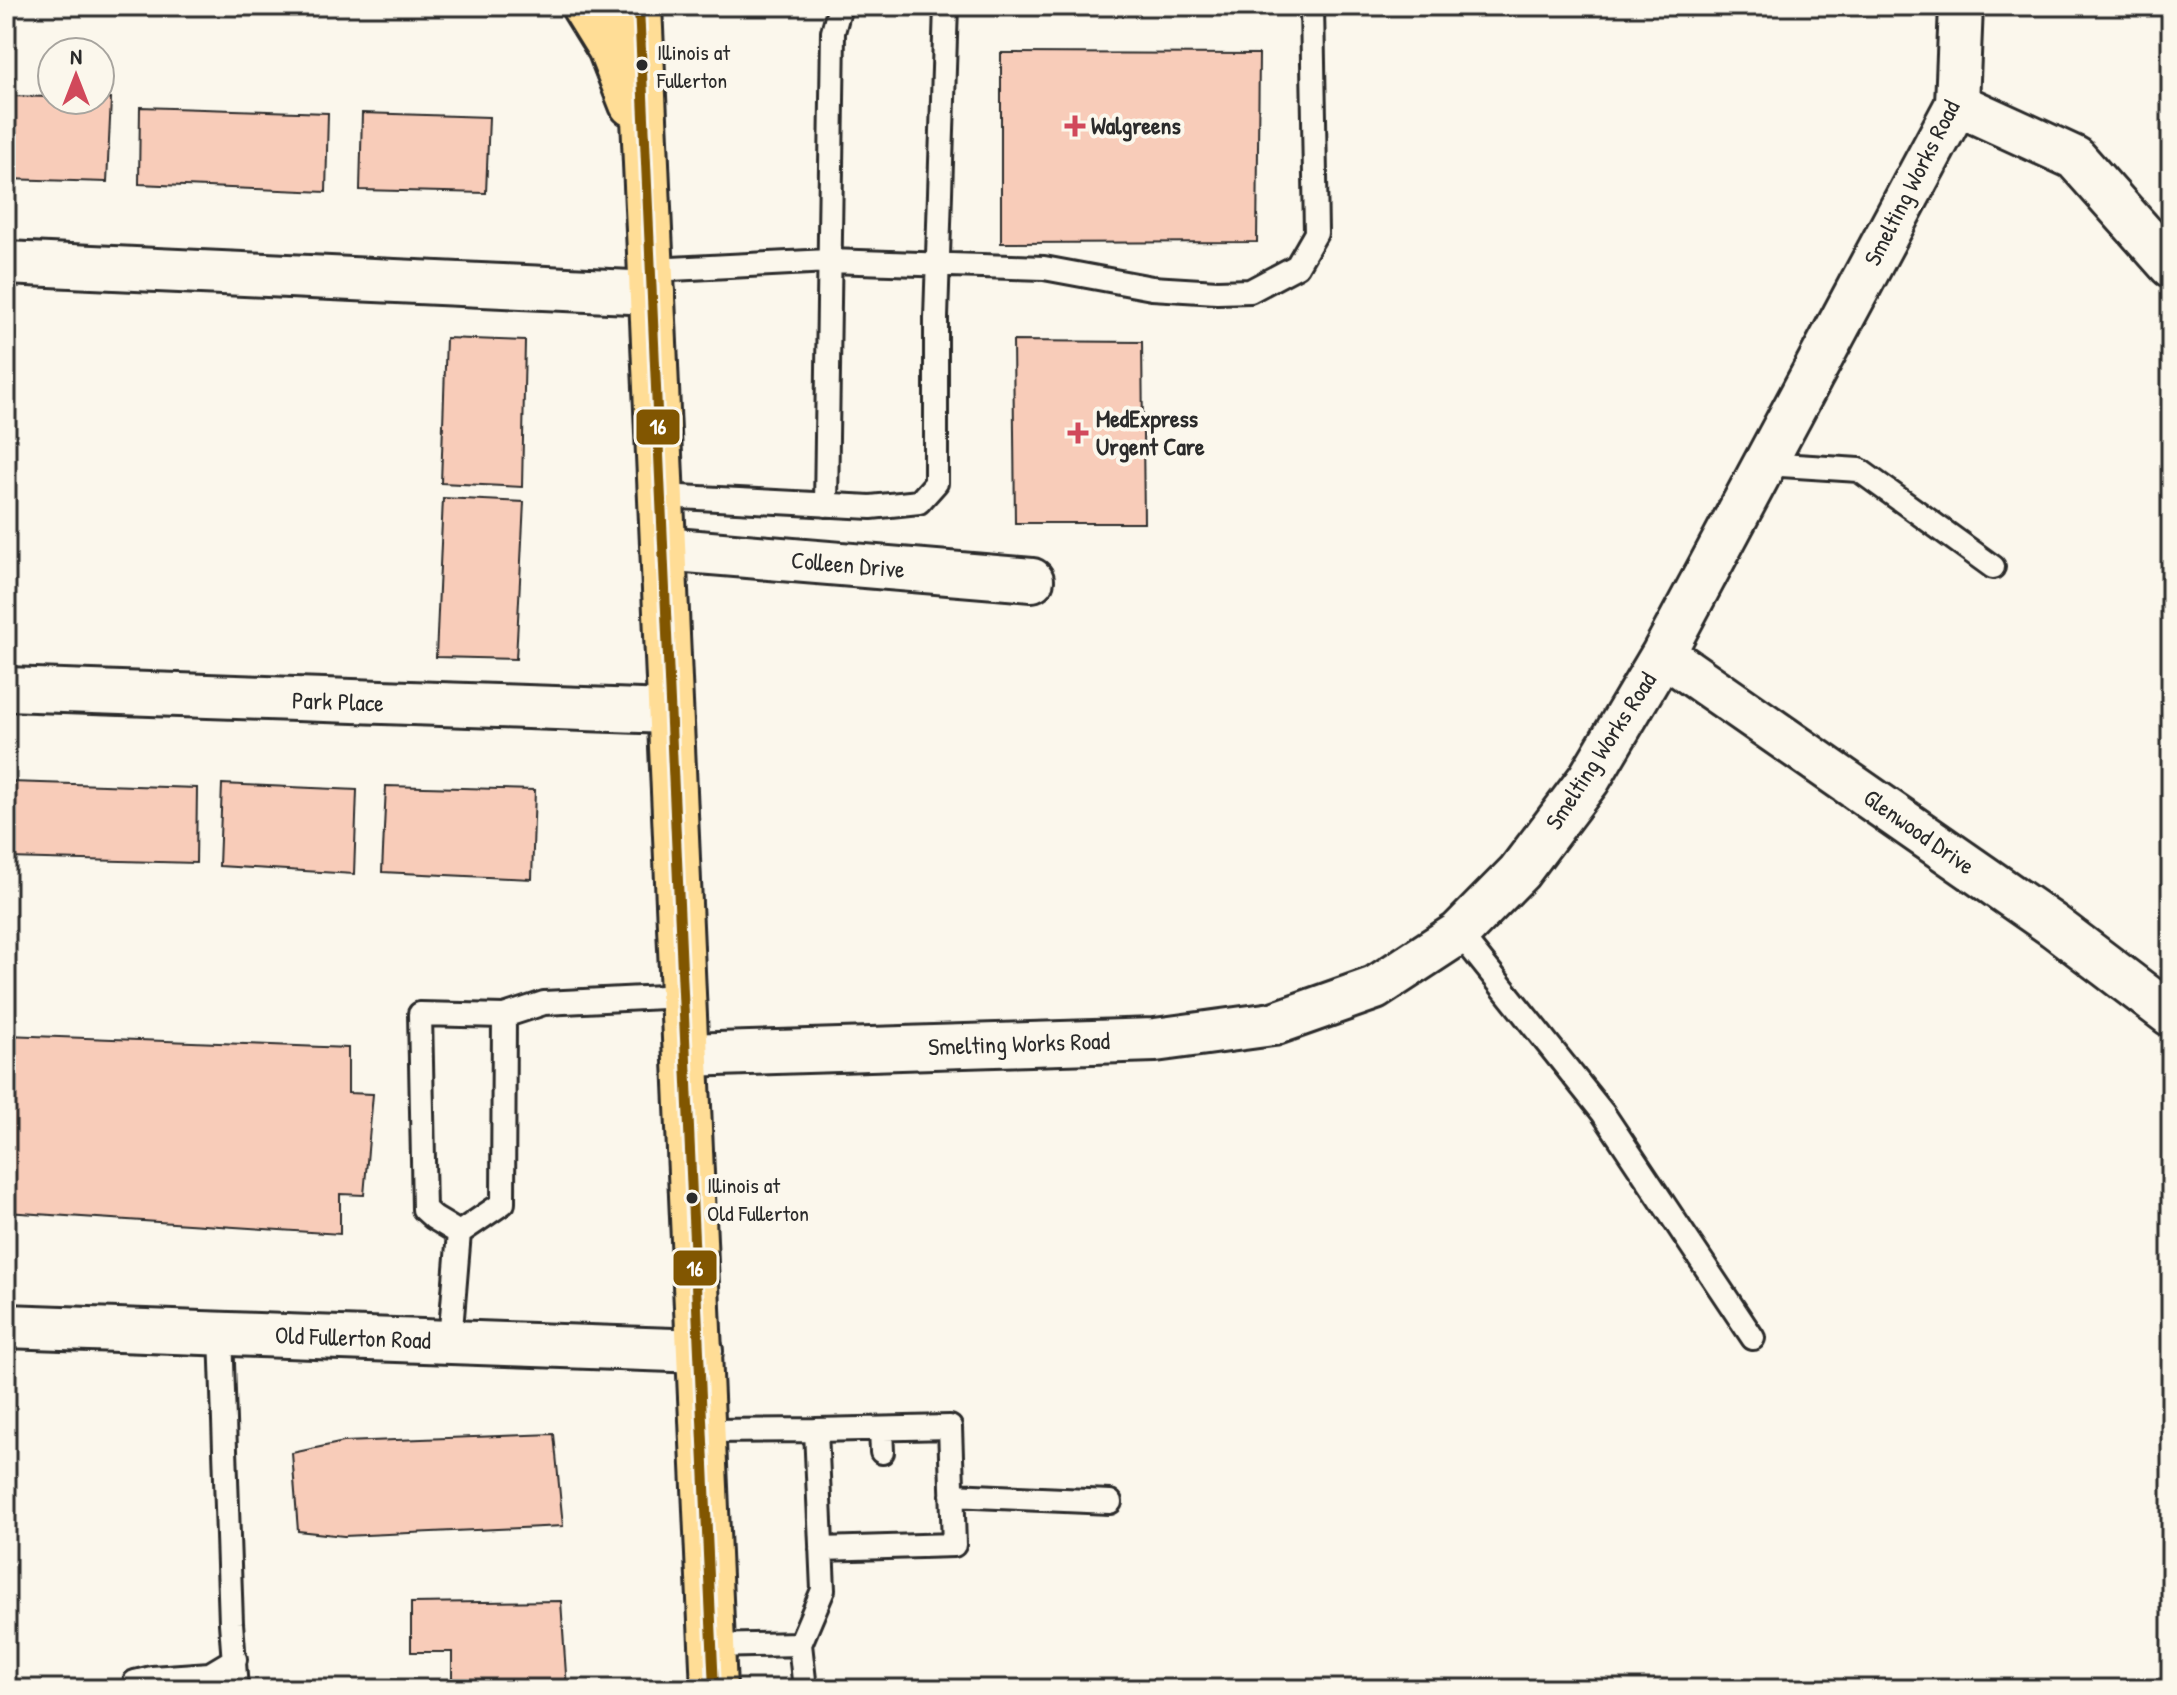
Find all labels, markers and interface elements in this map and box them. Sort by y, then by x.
north arrow [36,36,116,116]
place label: Illinois at Fullerton [656,37,730,95]
text: N [70,41,82,71]
marker: Illinois at Fullerton [634,57,650,73]
street label: Smelting Works Road [1856,94,1967,271]
place label: Walgreens [1091,109,1181,142]
marker: Walgreens [1066,117,1084,135]
place label: MedExpress Urgent Care [1096,402,1205,463]
line badge: 16 [635,408,681,446]
text: 16 [650,411,667,441]
marker: MedExpress Urgent Care [1067,422,1089,444]
street label: Colleen Drive [790,543,907,585]
street label: Smelting Works Road [1537,666,1663,835]
street label: Park Place [292,683,385,719]
street label: Glenwood Drive [1858,781,1982,881]
street label: Smelting Works Road [928,1024,1110,1062]
place label: Illinois at Old Fullerton [707,1170,809,1228]
marker: Illinois at Old Fullerton [684,1190,700,1206]
line badge: 16 [672,1249,718,1287]
text: 16 [687,1253,704,1283]
street label: Old Fullerton Road [275,1318,432,1356]

